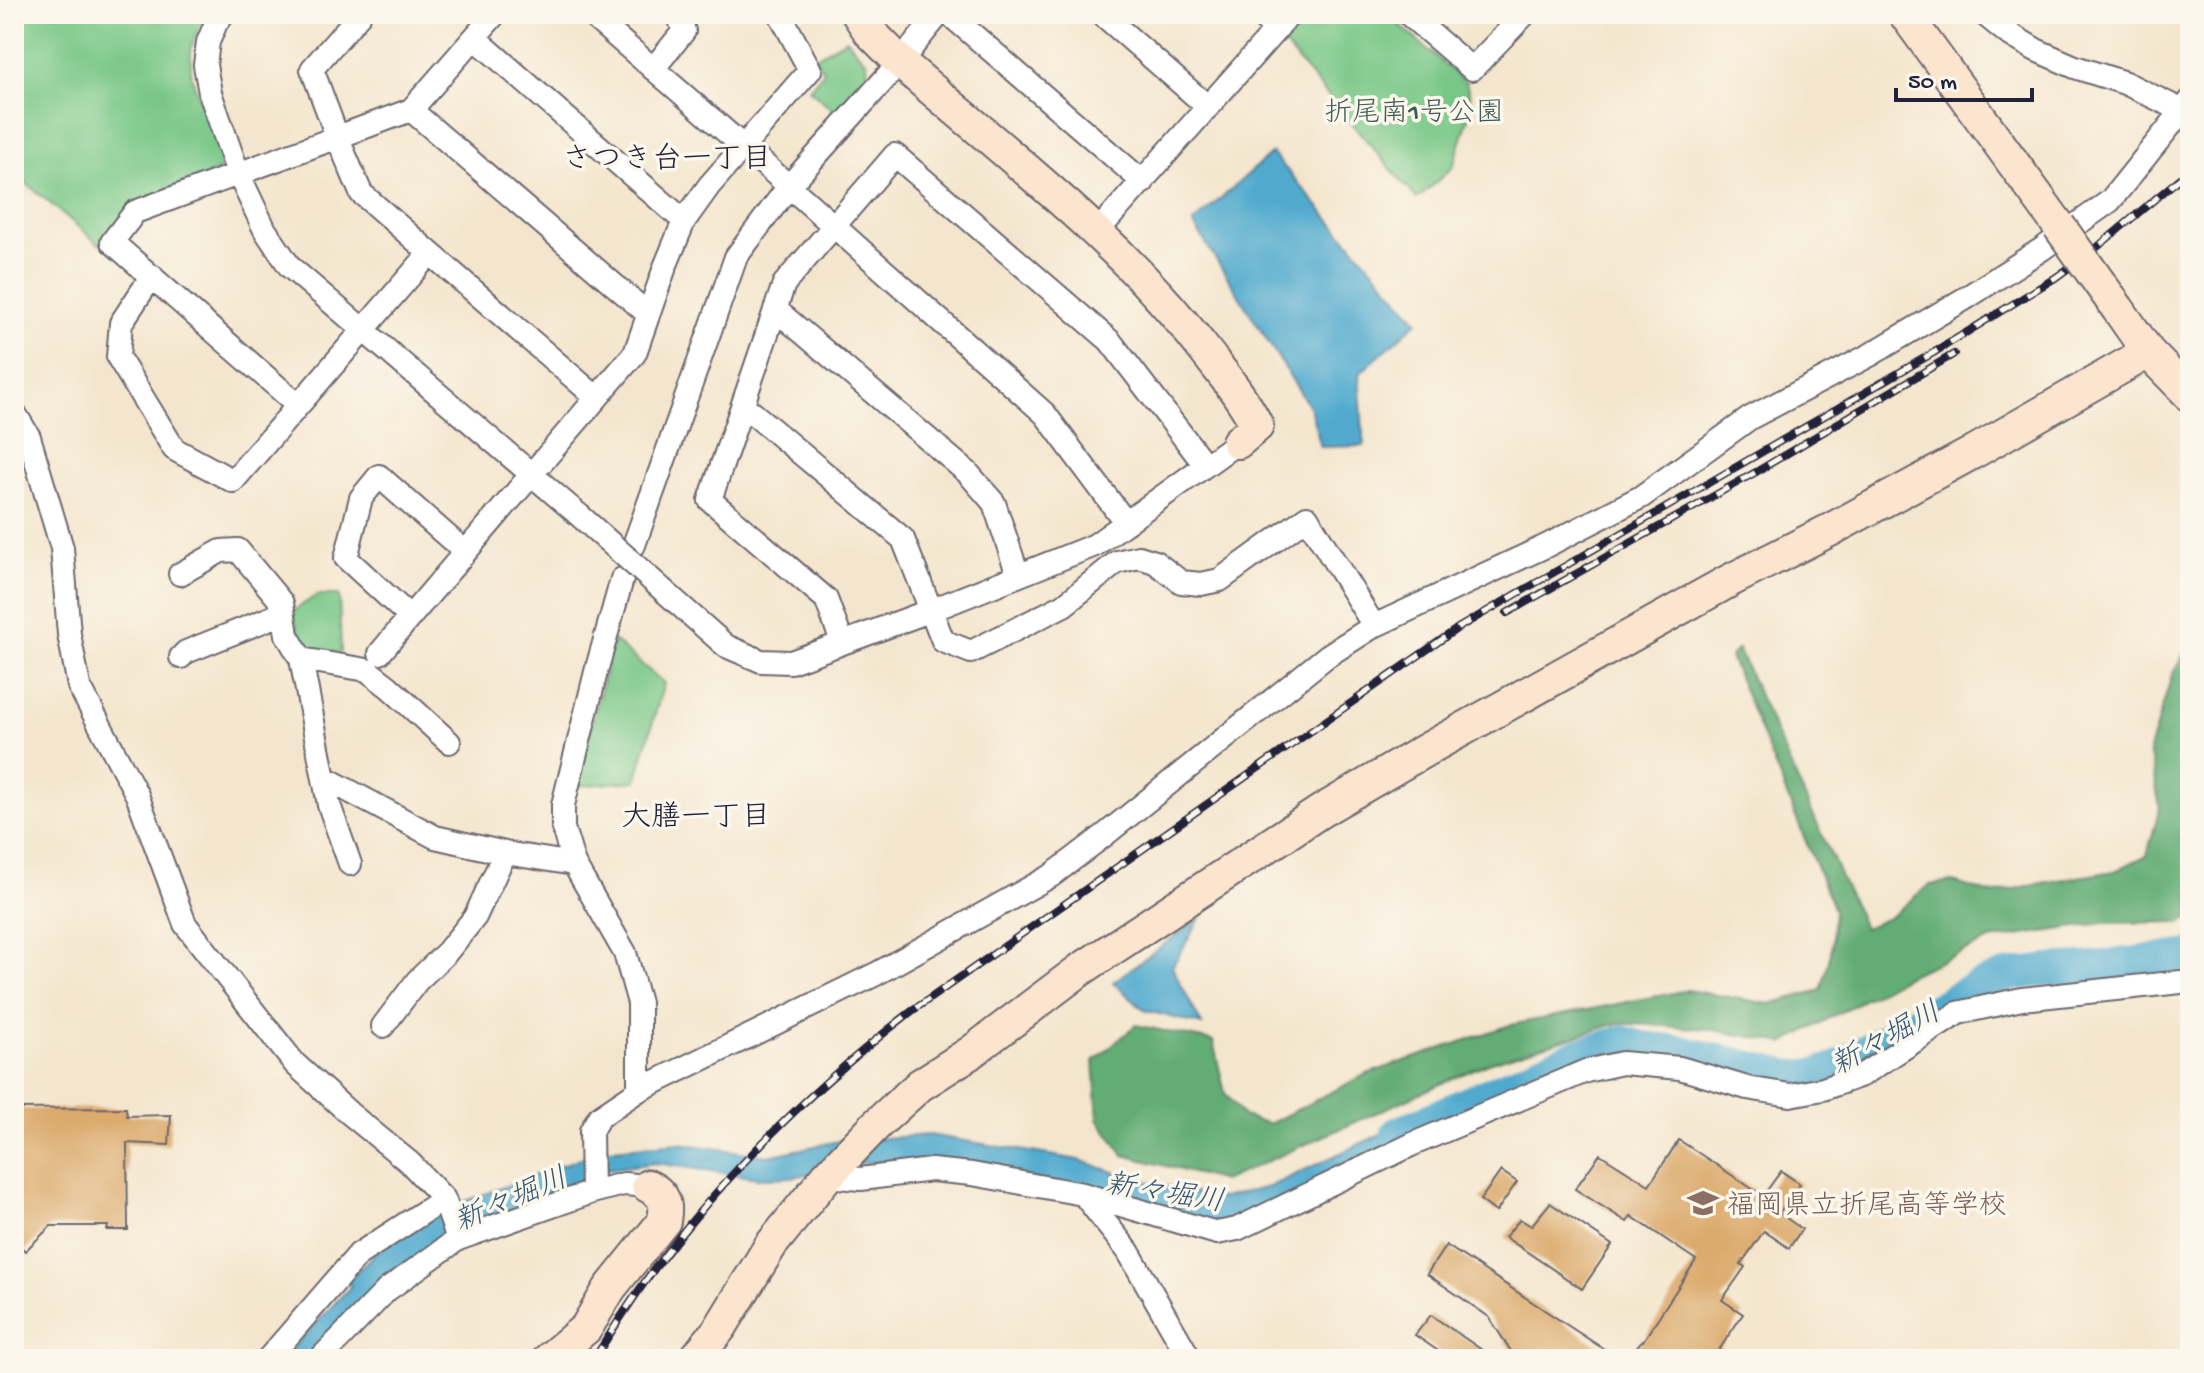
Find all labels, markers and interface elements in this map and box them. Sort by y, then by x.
scale bar [1896,52,2032,102]
text: 50 m [1908,69,1957,98]
park label: 折尾南1号公園 [1324,97,1504,131]
district label: さつき台一丁目 [562,142,772,179]
district label: 大膳一丁目 [621,801,771,837]
water label: 新々堀川 [1826,996,1948,1085]
water label: 新々堀川 [449,1162,574,1242]
water label: 新々堀川 [1102,1168,1226,1222]
school or university icon: 福岡県立折尾高等学校 [1686,1186,1720,1220]
place label: 福岡県立折尾高等学校 [1727,1190,2007,1224]

